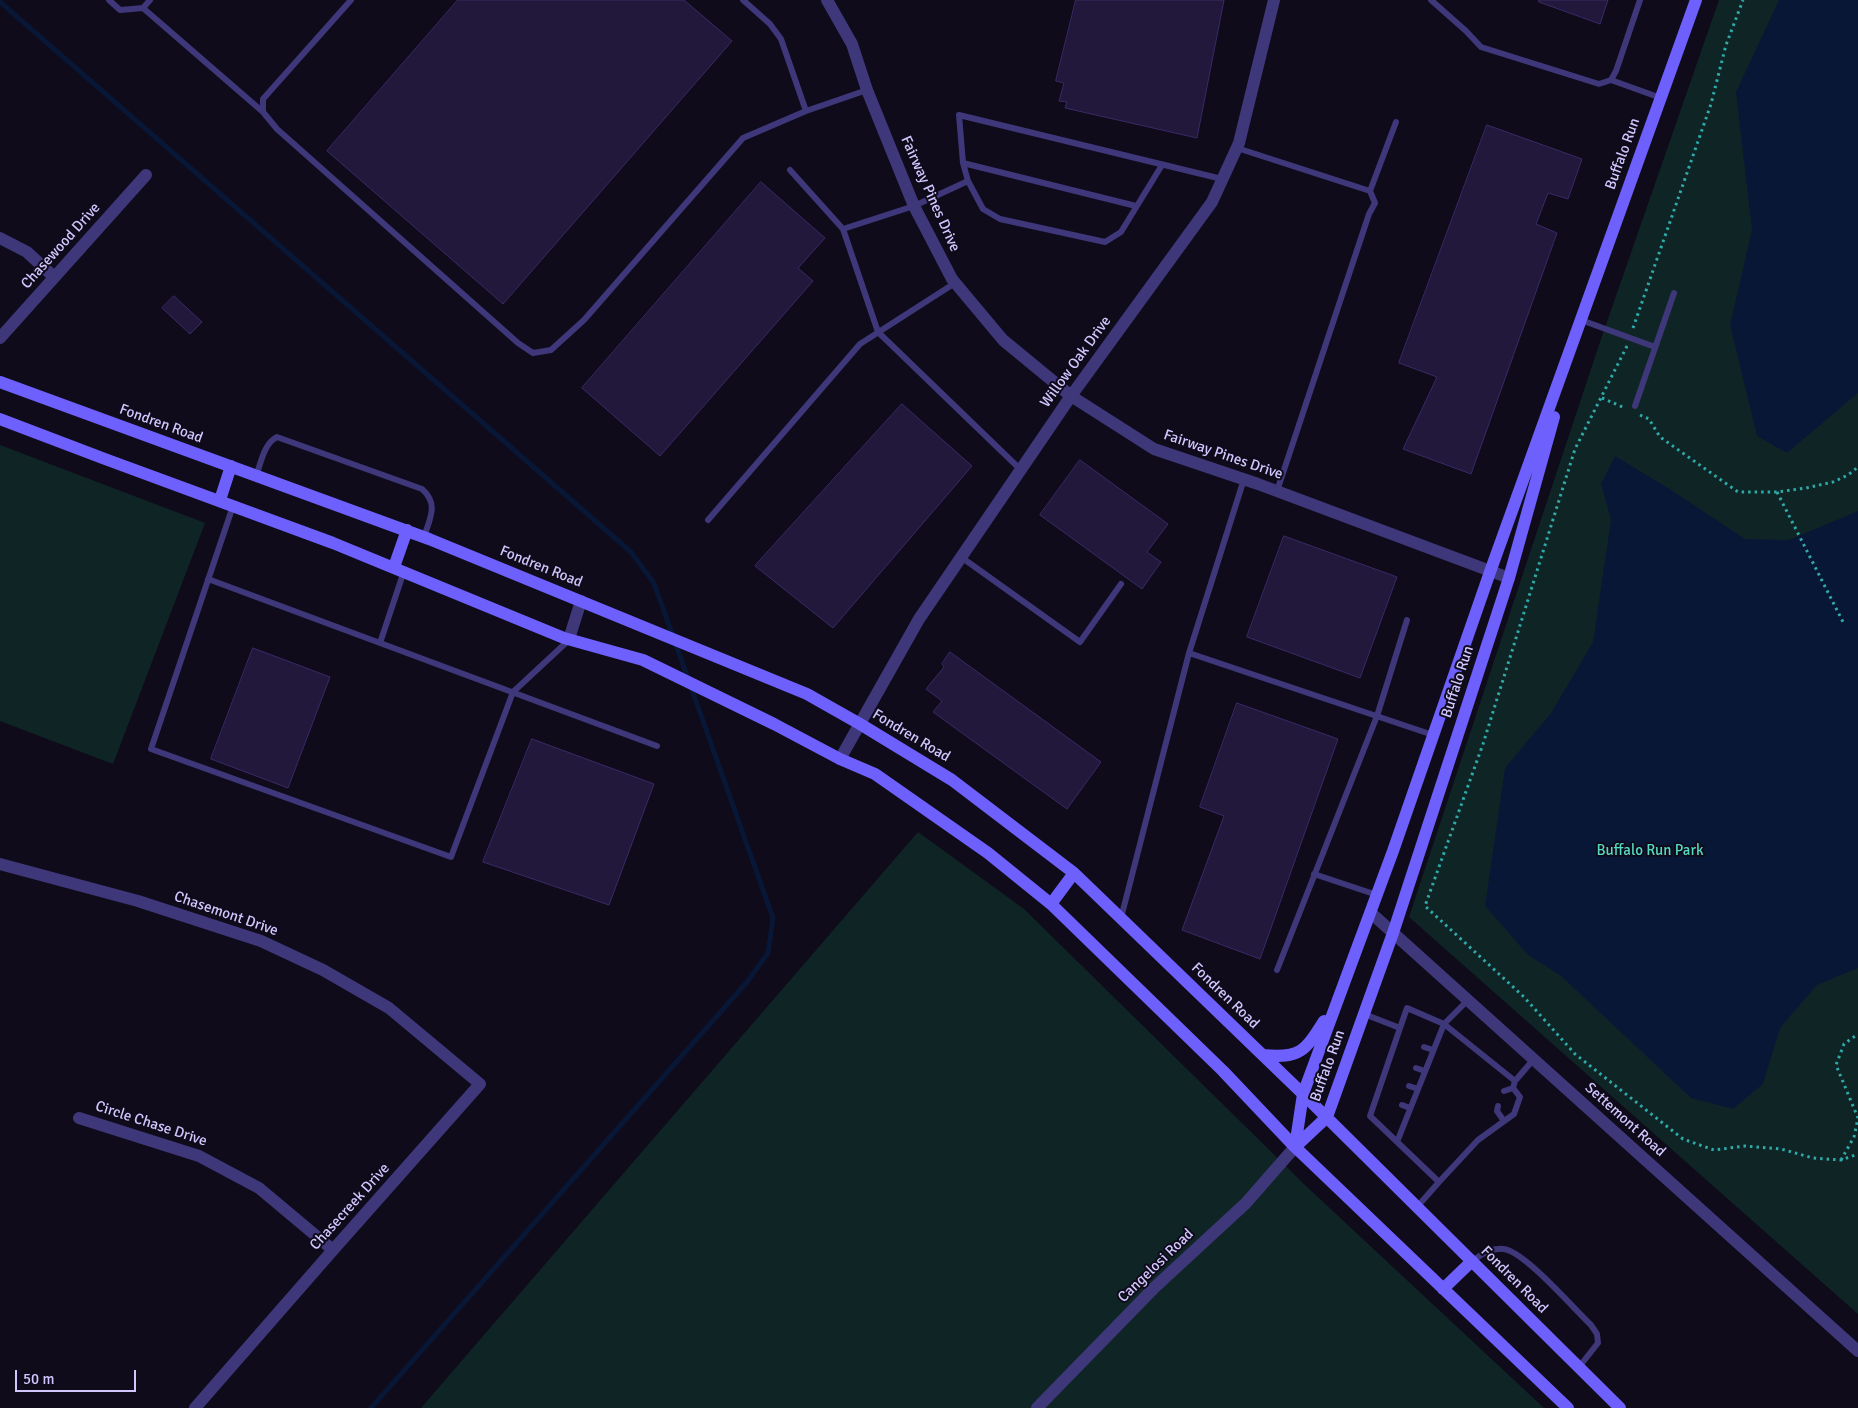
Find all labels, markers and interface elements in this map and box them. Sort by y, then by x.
street label: Buffalo Run [1602,116,1644,192]
street label: Fairway Pines Drive [896,133,964,255]
street label: Chasewood Drive [18,199,104,293]
street label: Willow Oak Drive [1037,313,1115,411]
street label: Fondren Road [117,401,205,447]
street label: Fairway Pines Drive [1161,426,1285,484]
street label: Fondren Road [497,542,585,592]
street label: Buffalo Run [1438,644,1478,720]
street label: Fondren Road [869,706,953,766]
park label: Buffalo Run Park [1596,842,1704,860]
street label: Chasemont Drive [172,888,280,940]
street label: Fondren Road [1187,959,1263,1033]
street label: Buffalo Run [1307,1028,1349,1104]
street label: Settemont Road [1581,1079,1669,1161]
street label: Circle Chase Drive [93,1097,209,1151]
street label: Chasecreek Drive [306,1160,394,1254]
street label: Cangelosi Road [1114,1225,1198,1307]
street label: Fondren Road [1477,1243,1551,1317]
scale bar [18,1360,139,1392]
text: 50 m [23,1370,54,1388]

